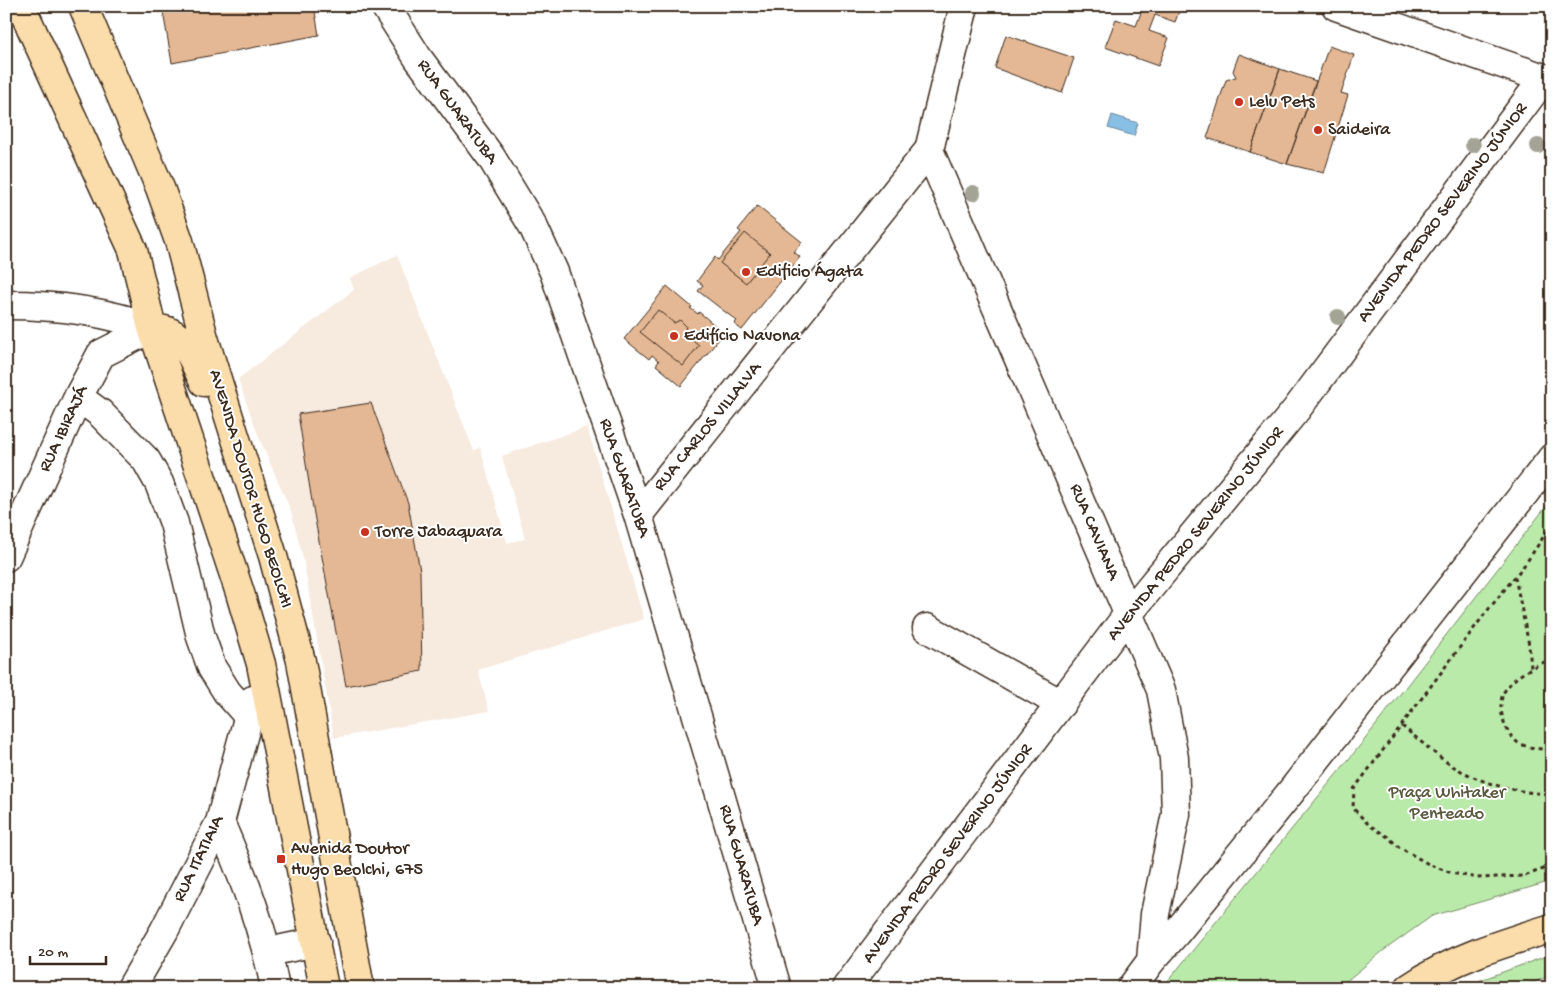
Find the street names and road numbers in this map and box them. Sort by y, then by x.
street label: RUA GUARATUBA [412,56,503,170]
street label: AVENIDA PEDRO SEVERINO JÚNIOR [1353,99,1533,327]
street label: RUA CARLOS VILLALVA [650,357,767,496]
street label: AVENIDA DOUTOR HUGO BEOLCHI [204,367,296,611]
street label: RUA IBIRAJÁ [34,381,94,475]
street label: RUA GUARATUBA [594,416,655,541]
street label: AVENIDA PEDRO SEVERINO JÚNIOR [1103,422,1289,645]
street label: RUA CAVIANA [1064,481,1124,584]
street label: AVENIDA PEDRO SEVERINO JÚNIOR [858,740,1038,968]
street label: RUA GUARATUBA [714,802,769,929]
street label: RUA ITATIAIA [169,811,230,906]

